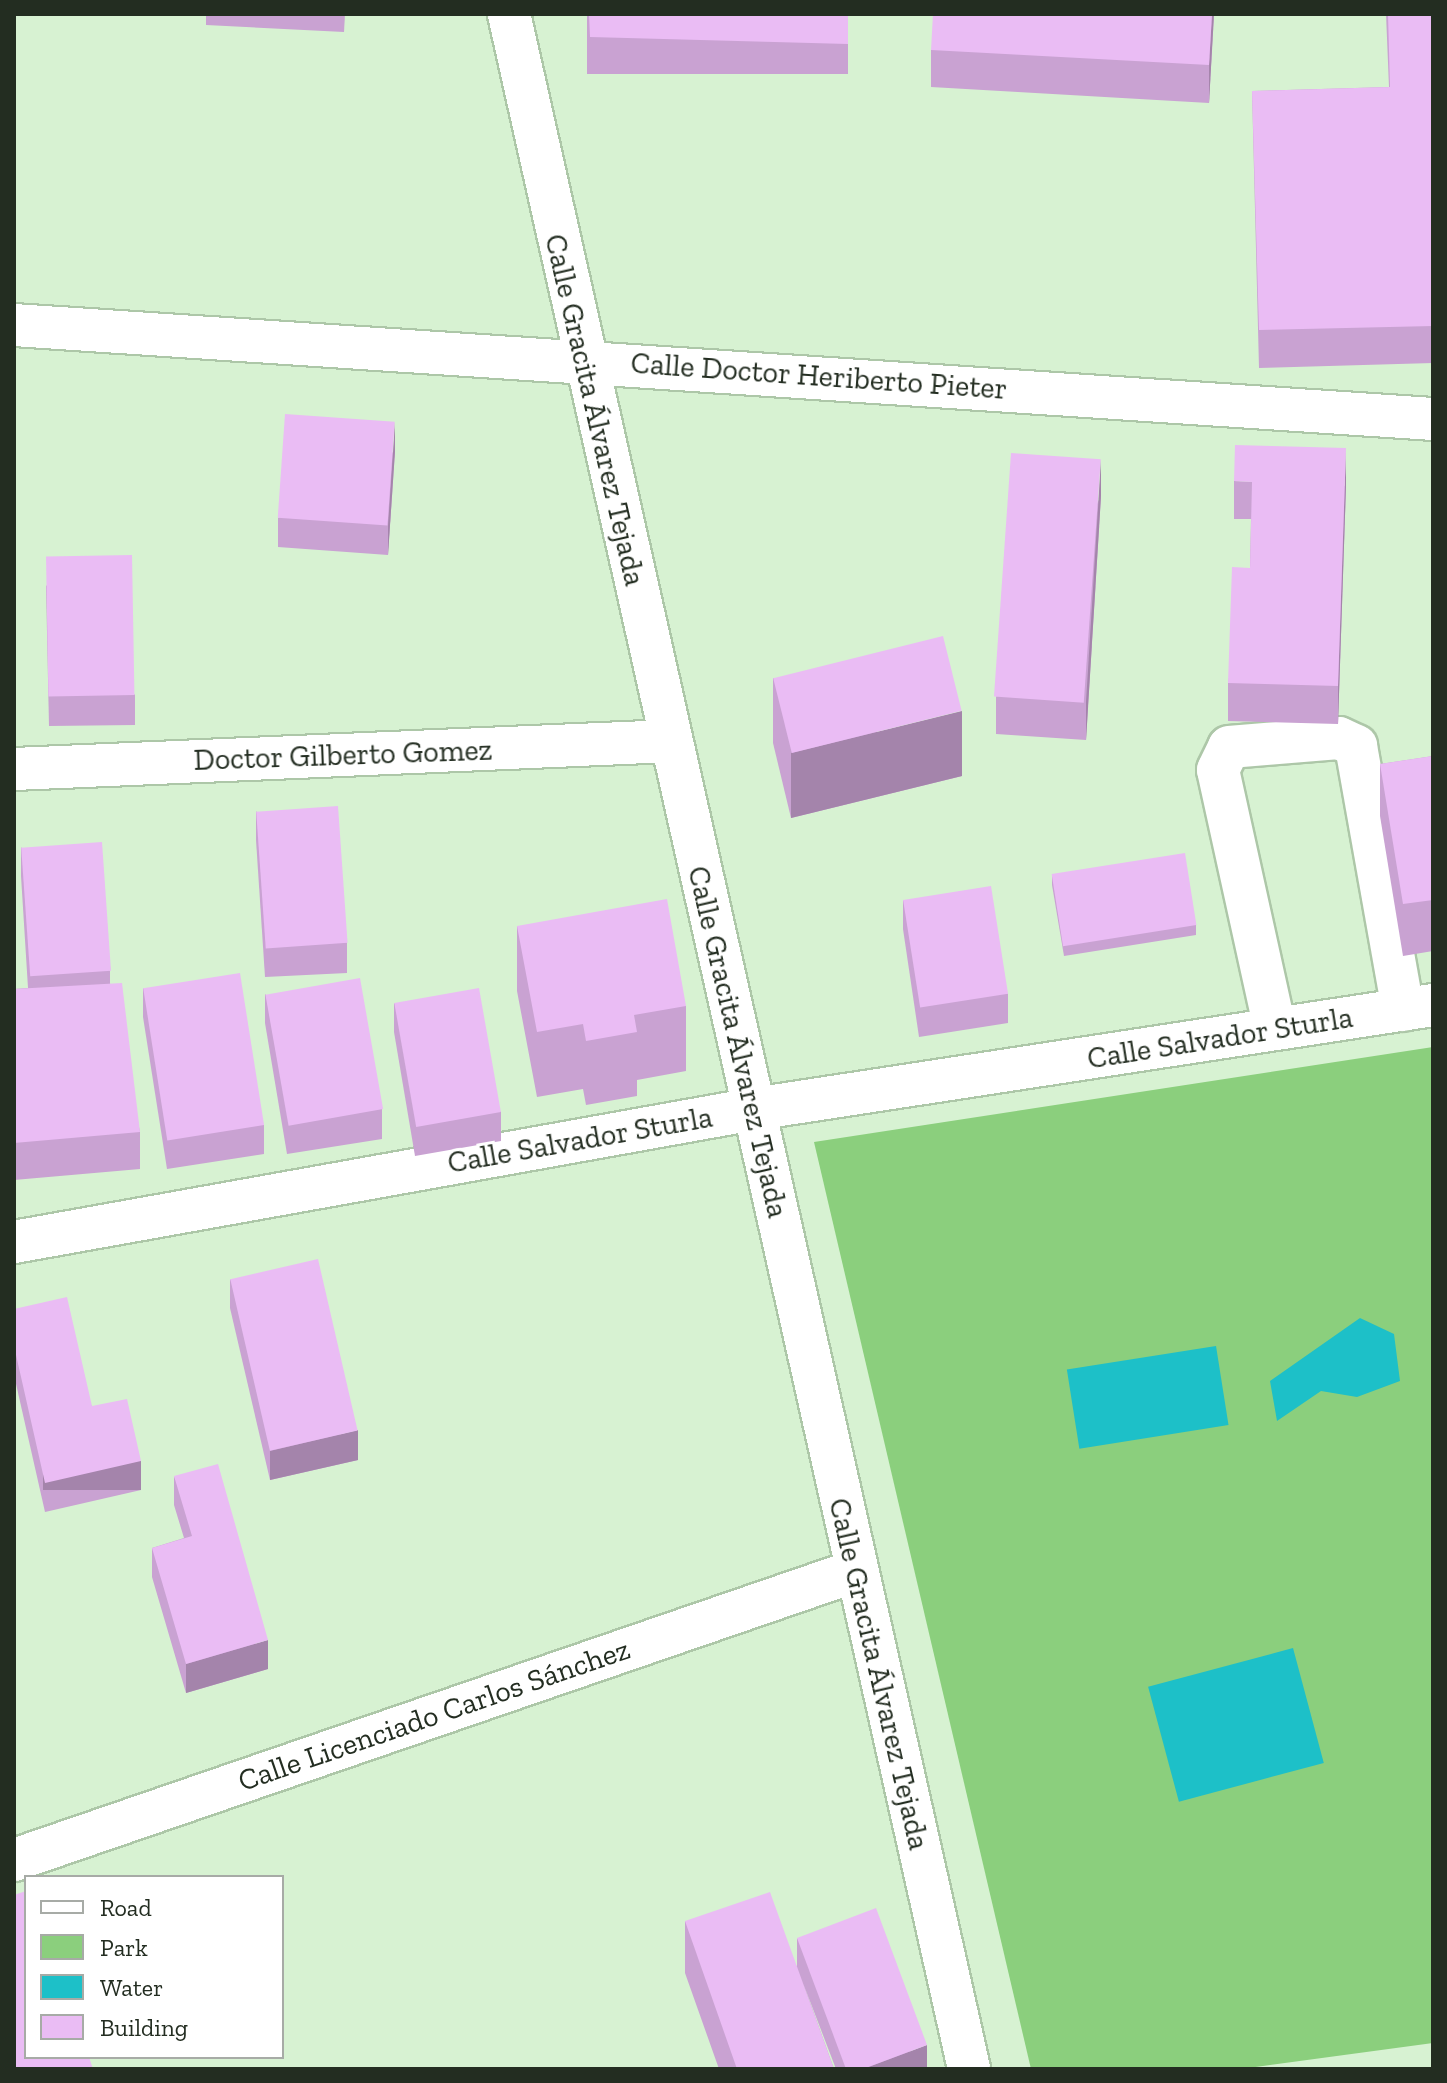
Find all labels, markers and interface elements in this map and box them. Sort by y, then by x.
street label: Calle Gracita Álvarez Tejada [537,230,653,590]
street label: Calle Doctor Heriberto Pieter [629,345,1009,407]
street label: Doctor Gilberto Gomez [193,732,493,778]
street label: Calle Gracita Álvarez Tejada [680,862,796,1222]
street label: Calle Salvador Sturla [1085,999,1355,1077]
street label: Calle Salvador Sturla [445,1099,715,1181]
street label: Calle Gracita Álvarez Tejada [821,1494,937,1854]
street label: Calle Licenciado Carlos Sánchez [233,1631,635,1799]
legend [24,1875,284,2059]
text: Road [100,1893,152,1922]
text: Park [100,1933,148,1962]
text: Water [100,1973,163,2002]
text: Building [100,2013,188,2042]

